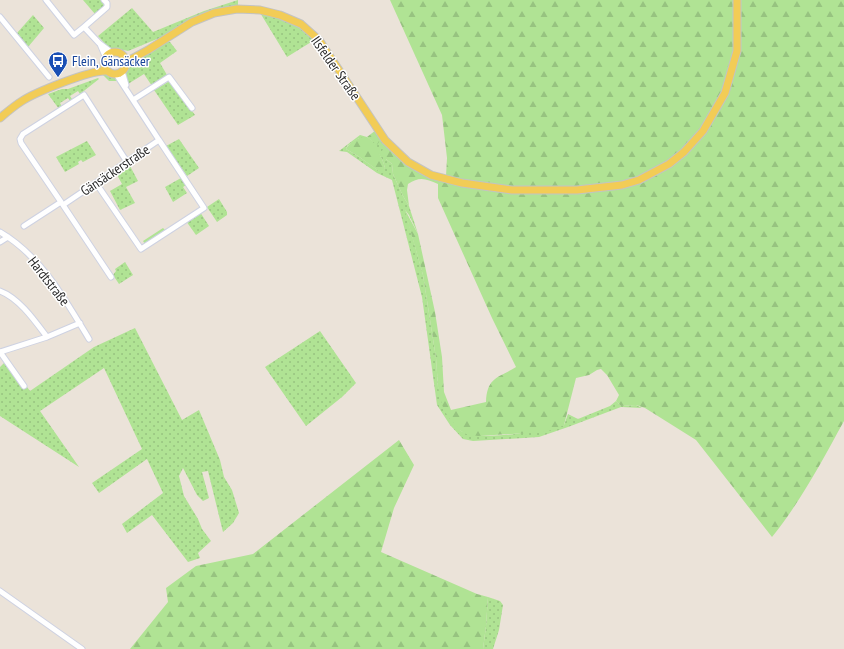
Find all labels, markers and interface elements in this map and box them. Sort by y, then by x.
street label: Ilsfelder Straße [307,32,365,104]
bus stop icon: Flein, Gänsäcker [47,50,69,78]
place label: Flein, Gänsäcker [72,52,150,70]
street label: Gänsäckerstraße [77,140,153,200]
street label: Hardtstraße [24,253,74,309]

